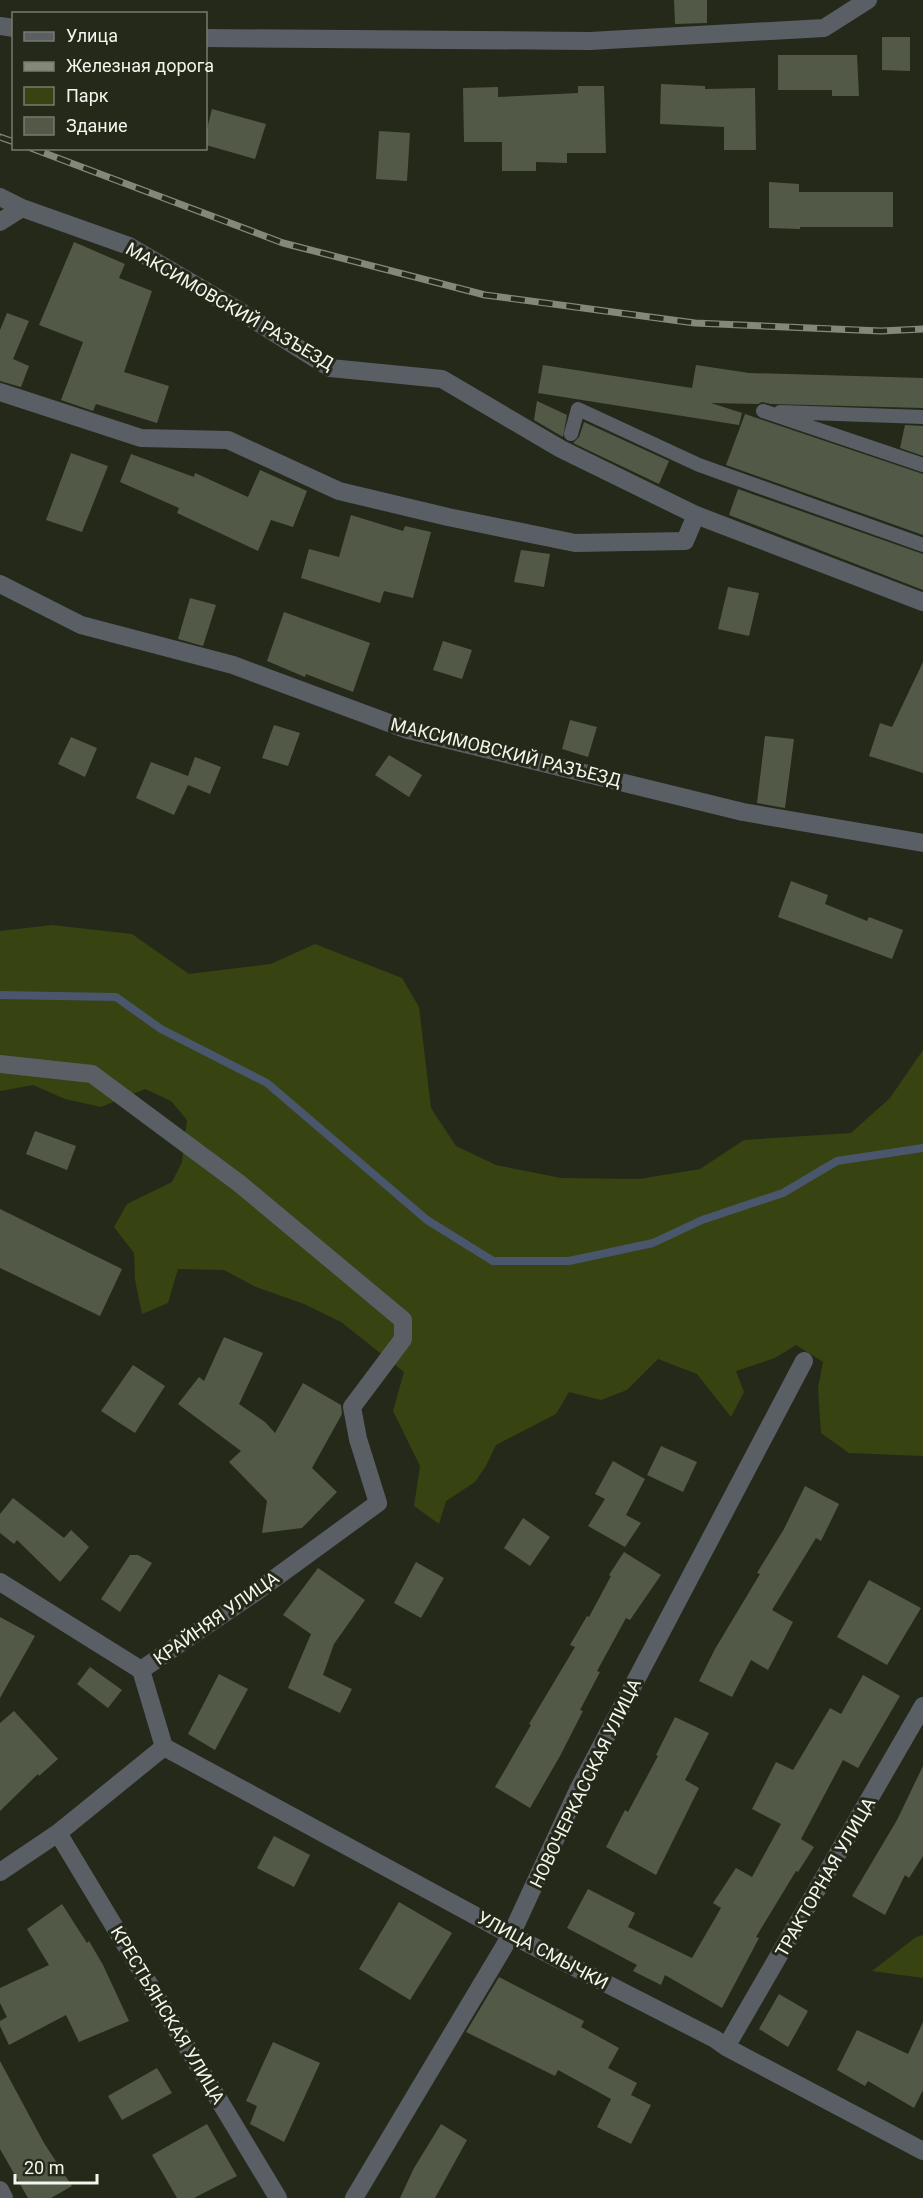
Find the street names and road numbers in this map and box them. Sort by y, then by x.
street label: МАКСИМОВСКИЙ РАЗЪЕЗД [122,238,338,375]
street label: МАКСИМОВСКИЙ РАЗЪЕЗД [389,713,624,791]
street label: КРАЙНЯЯ УЛИЦА [149,1567,283,1669]
street label: НОВОЧЕРКАССКАЯ УЛИЦА [525,1675,645,1891]
street label: ТРАКТОРНАЯ УЛИЦА [771,1793,879,1960]
street label: УЛИЦА СМЫЧКИ [474,1907,612,1993]
street label: КРЕСТЬЯНСКАЯ УЛИЦА [107,1922,230,2108]

